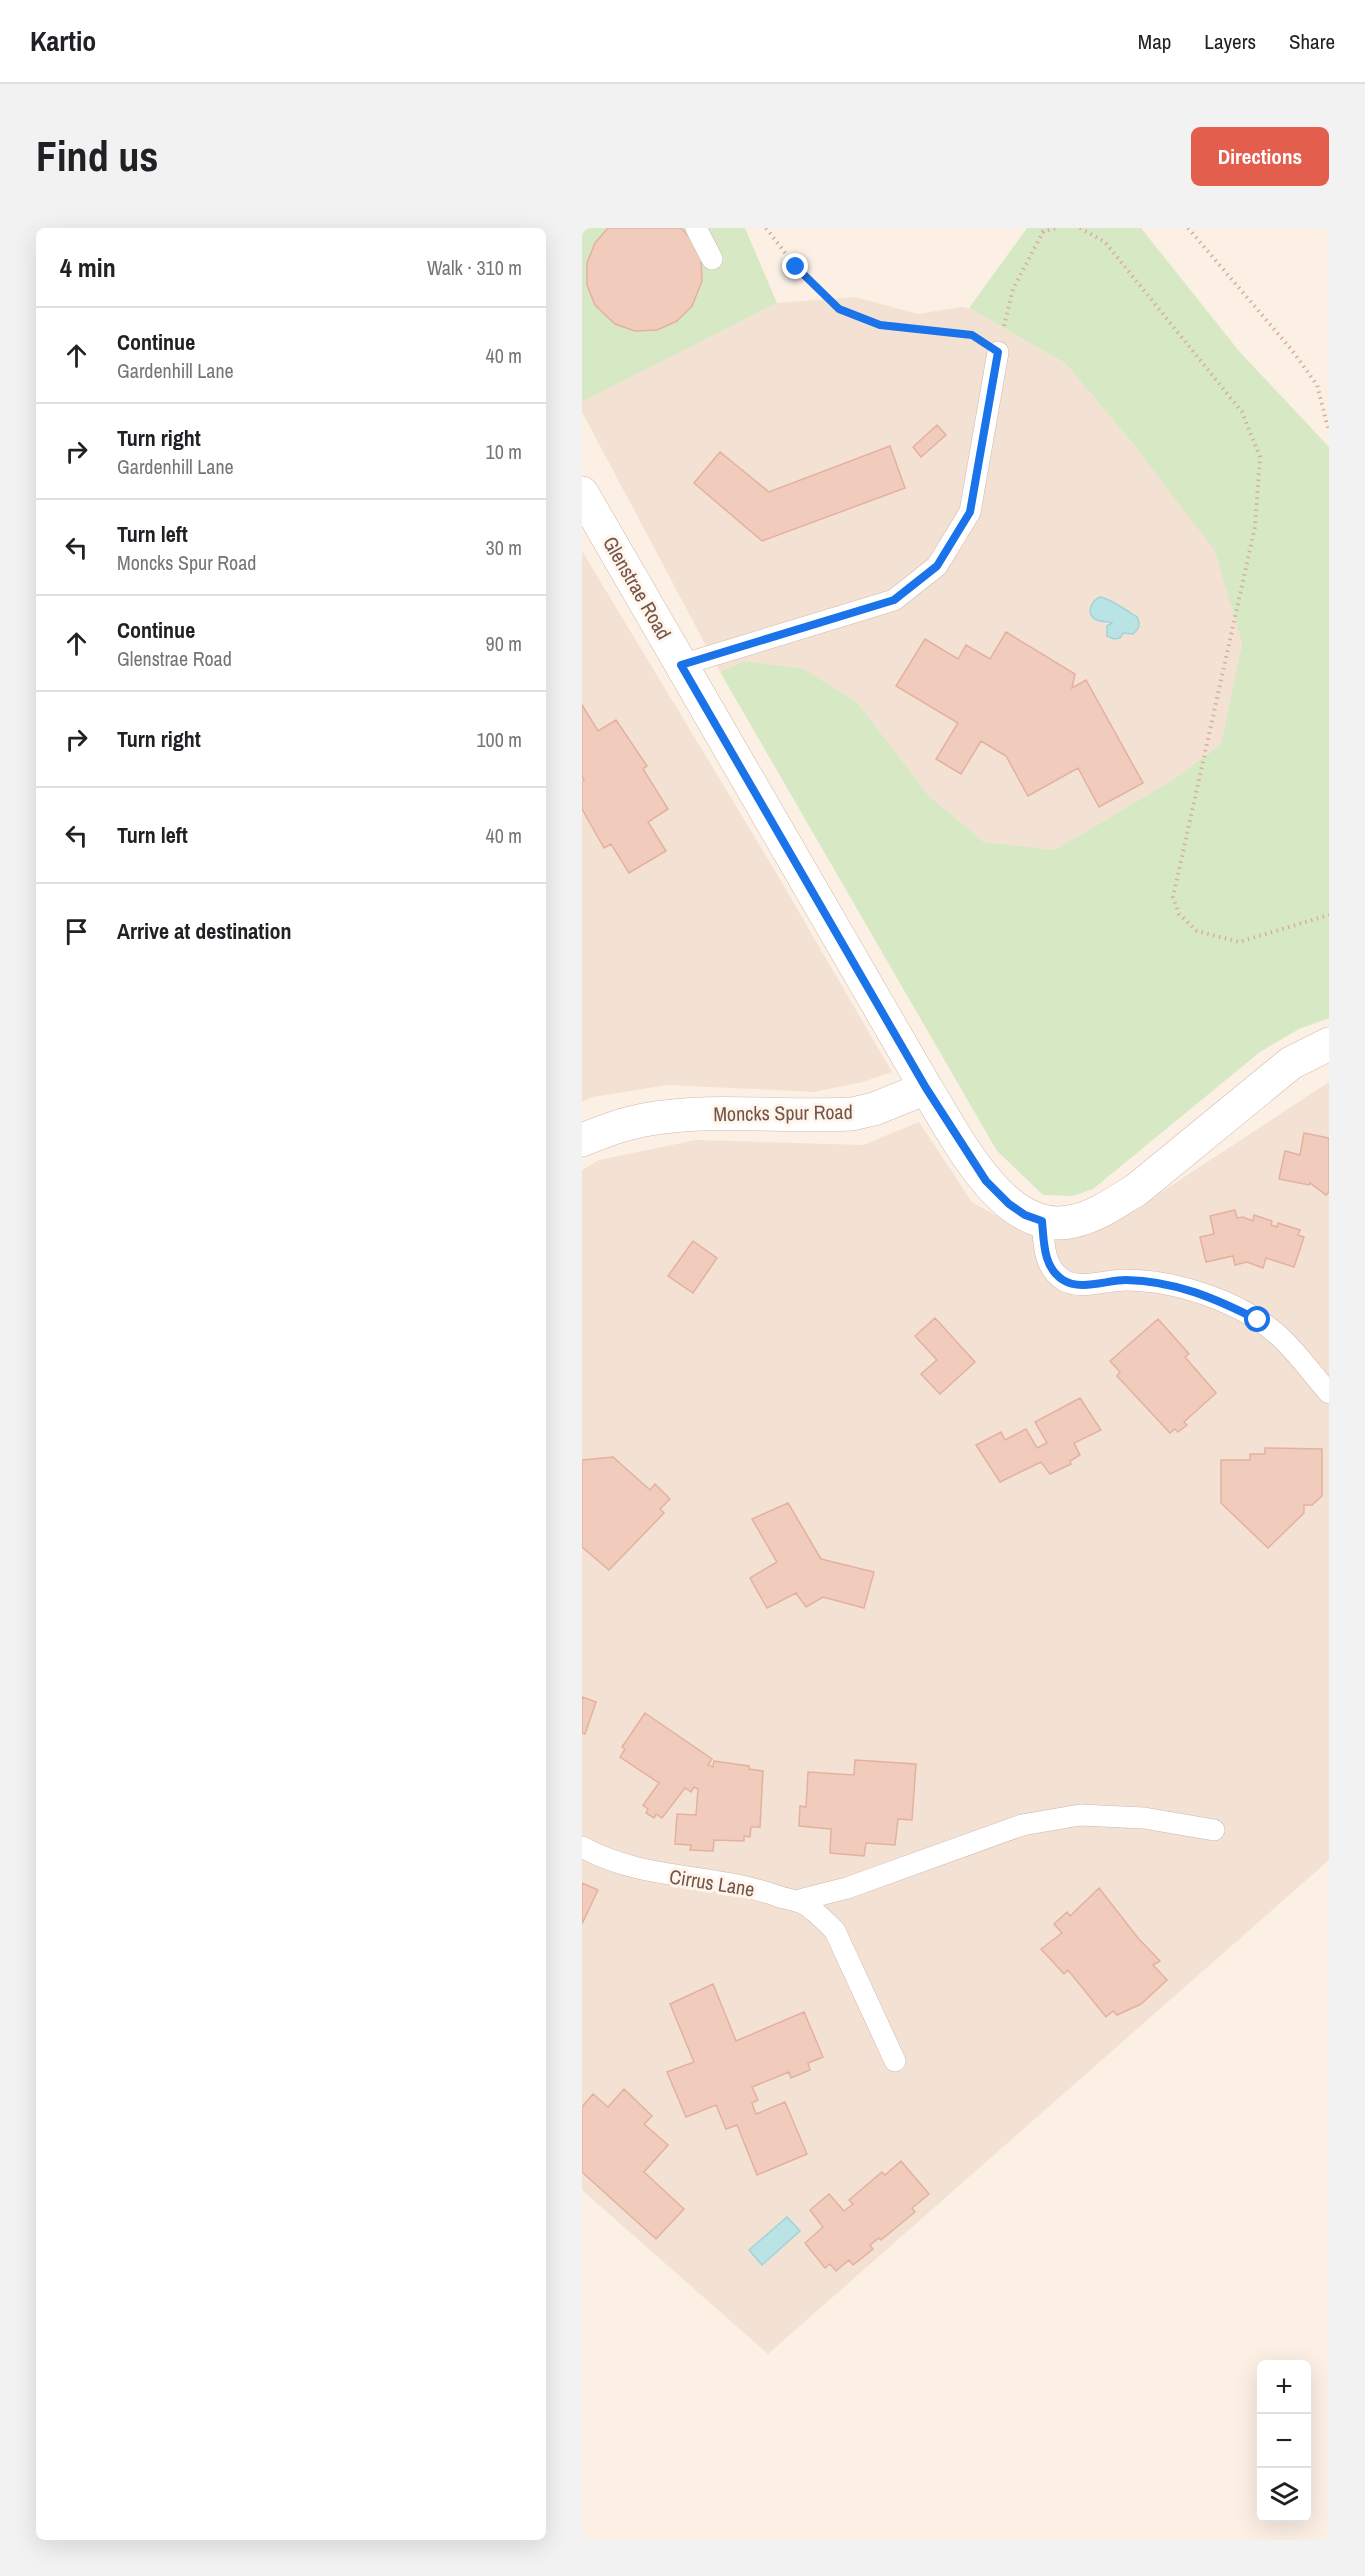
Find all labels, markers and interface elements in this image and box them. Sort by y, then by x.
text: Kartio [30,22,96,60]
text: Map [1138,27,1171,56]
text: Layers [1204,27,1256,56]
text: Share [1289,27,1335,56]
button: Directions [1191,127,1329,186]
text: Find us [36,128,158,184]
text: 4 min [60,250,116,285]
route end [782,253,808,279]
text: Walk · 310 m [427,254,522,281]
text: Continue [117,327,195,357]
icon: ahead [60,339,93,372]
text: 40 m [486,342,522,369]
text: Gardenhill Lane [117,357,234,384]
text: Turn right [117,423,201,453]
icon: right [60,435,93,468]
text: 10 m [486,438,522,465]
text: Gardenhill Lane [117,453,234,480]
text: Turn left [117,519,188,549]
icon: left [60,531,93,564]
street label: Glenstrae Road [597,531,678,644]
text: 30 m [486,534,522,561]
text: Moncks Spur Road [117,549,256,576]
text: Continue [117,615,195,645]
icon: ahead [60,627,93,660]
text: 90 m [486,630,522,657]
text: Glenstrae Road [117,645,232,672]
icon: right [60,723,93,756]
text: Turn right [117,724,201,754]
text: 100 m [476,726,522,753]
icon: left [60,819,93,852]
text: Turn left [117,820,188,850]
text: 40 m [486,822,522,849]
icon: arrive [60,915,93,948]
text: Arrive at destination [117,916,291,946]
street label: Moncks Spur Road [713,1098,853,1127]
route start [1244,1306,1270,1332]
street label: Cirrus Lane [668,1862,757,1903]
map controls [1257,2360,1311,2522]
button: + [1257,2360,1311,2414]
button: − [1257,2414,1311,2468]
button: layers [1257,2468,1311,2522]

